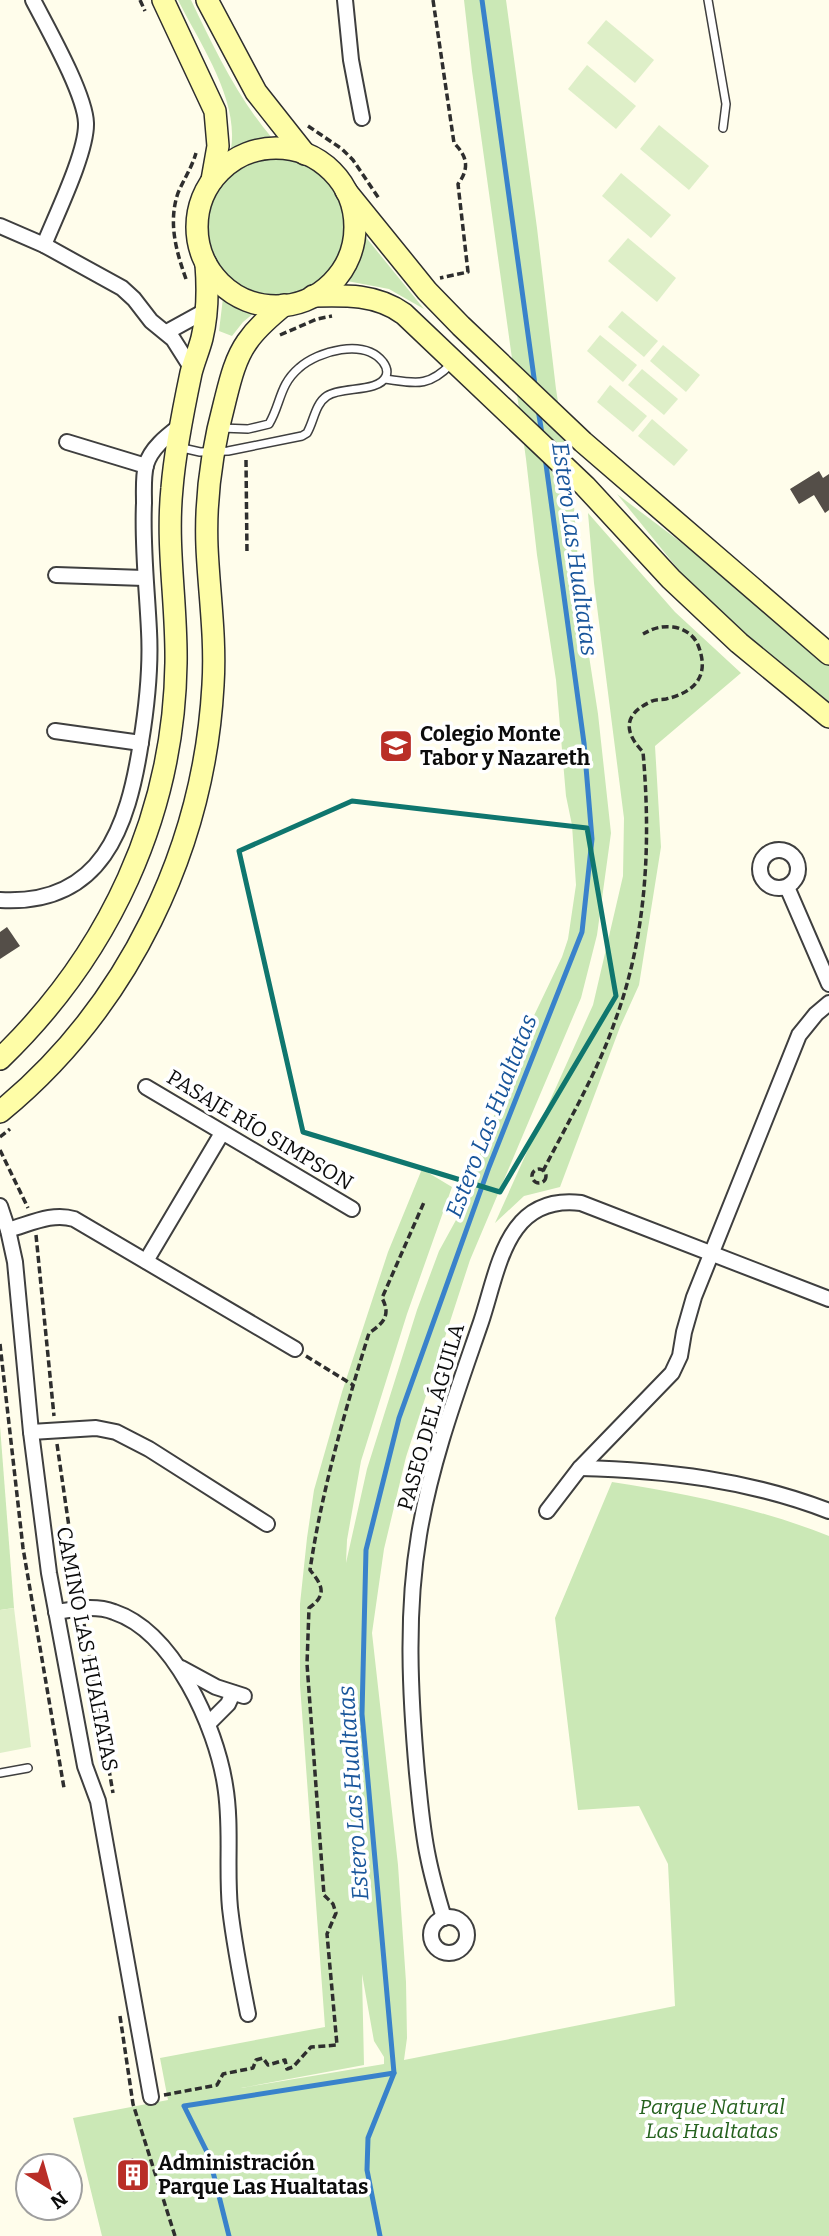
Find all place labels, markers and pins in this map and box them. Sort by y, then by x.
place label: Colegio Monte Tabor y Nazareth [420,721,591,771]
school or university icon: Colegio Monte Tabor y Nazareth [377,727,415,765]
place label: Administración Parque Las Hualtatas [158,2150,368,2200]
building icon: Administración Parque Las Hualtatas [114,2156,152,2194]

